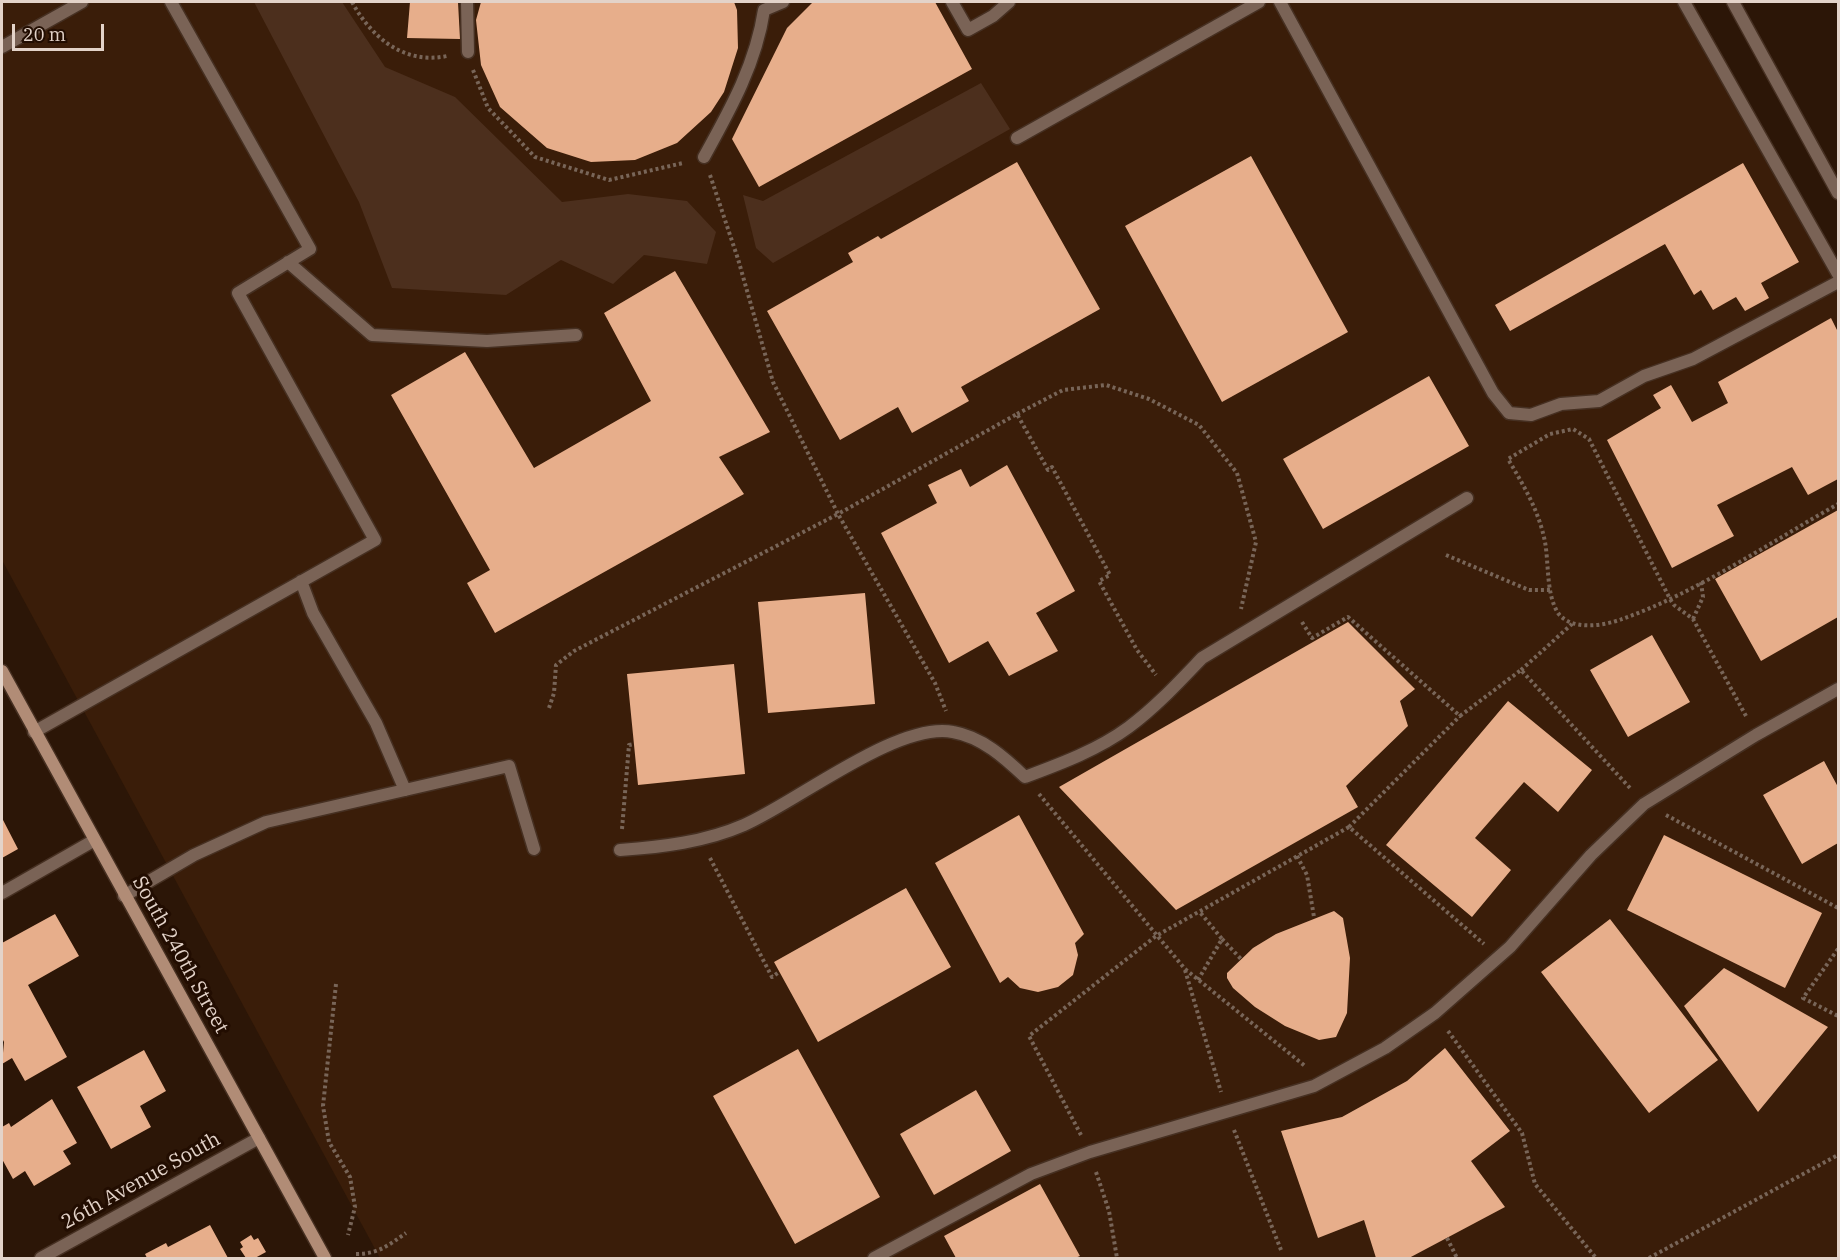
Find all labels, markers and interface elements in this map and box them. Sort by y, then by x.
scale bar [15,12,106,50]
text: 20 m [23,23,66,46]
street label: South 240th Street [127,872,233,1038]
street label: 26th Avenue South [57,1127,225,1235]

